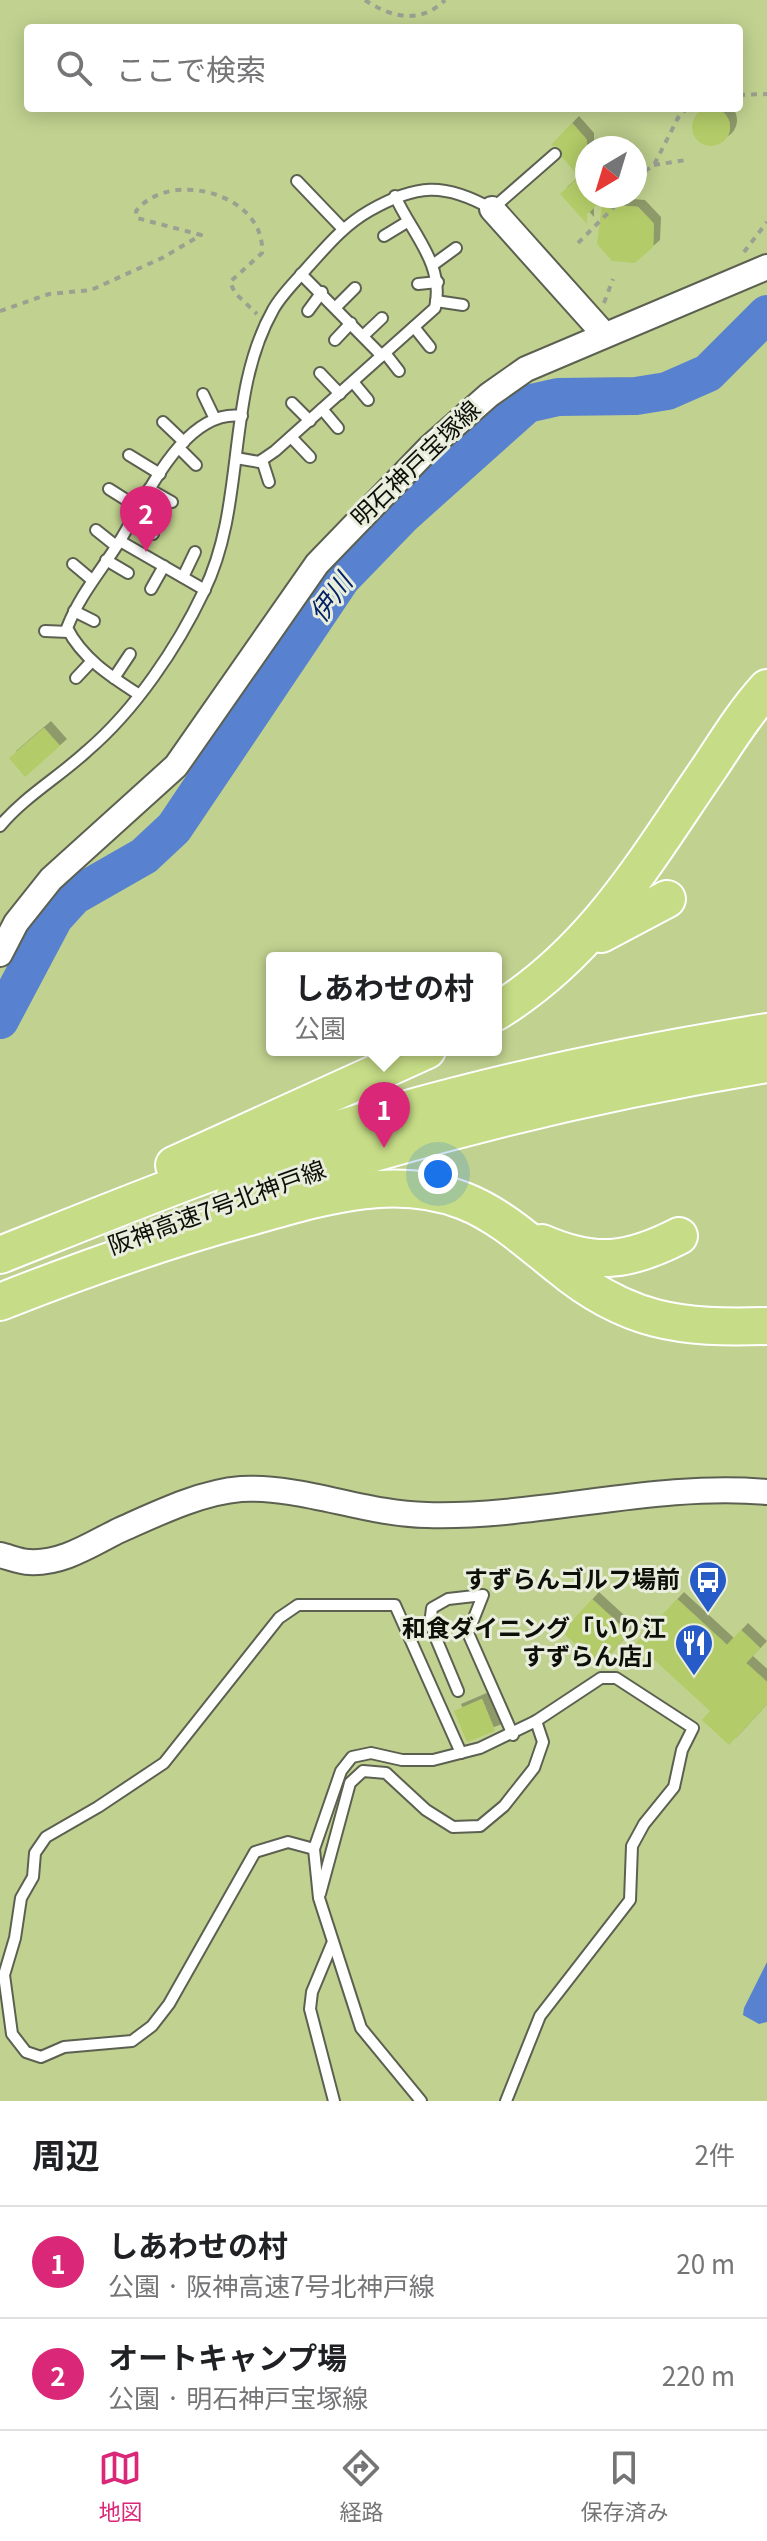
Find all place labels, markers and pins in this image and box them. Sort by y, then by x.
pin: 2 [120,486,172,552]
pin: 1 [358,1082,410,1148]
bus stop icon: すずらんゴルフ場前 [687,1559,729,1614]
place label: すずらんゴルフ場前 [464,1560,680,1595]
place label: 和食ダイニング「いり江 すずらん店」 [402,1609,666,1672]
restaurant icon: 和食ダイニング「いり江 すずらん店」 [673,1622,715,1677]

